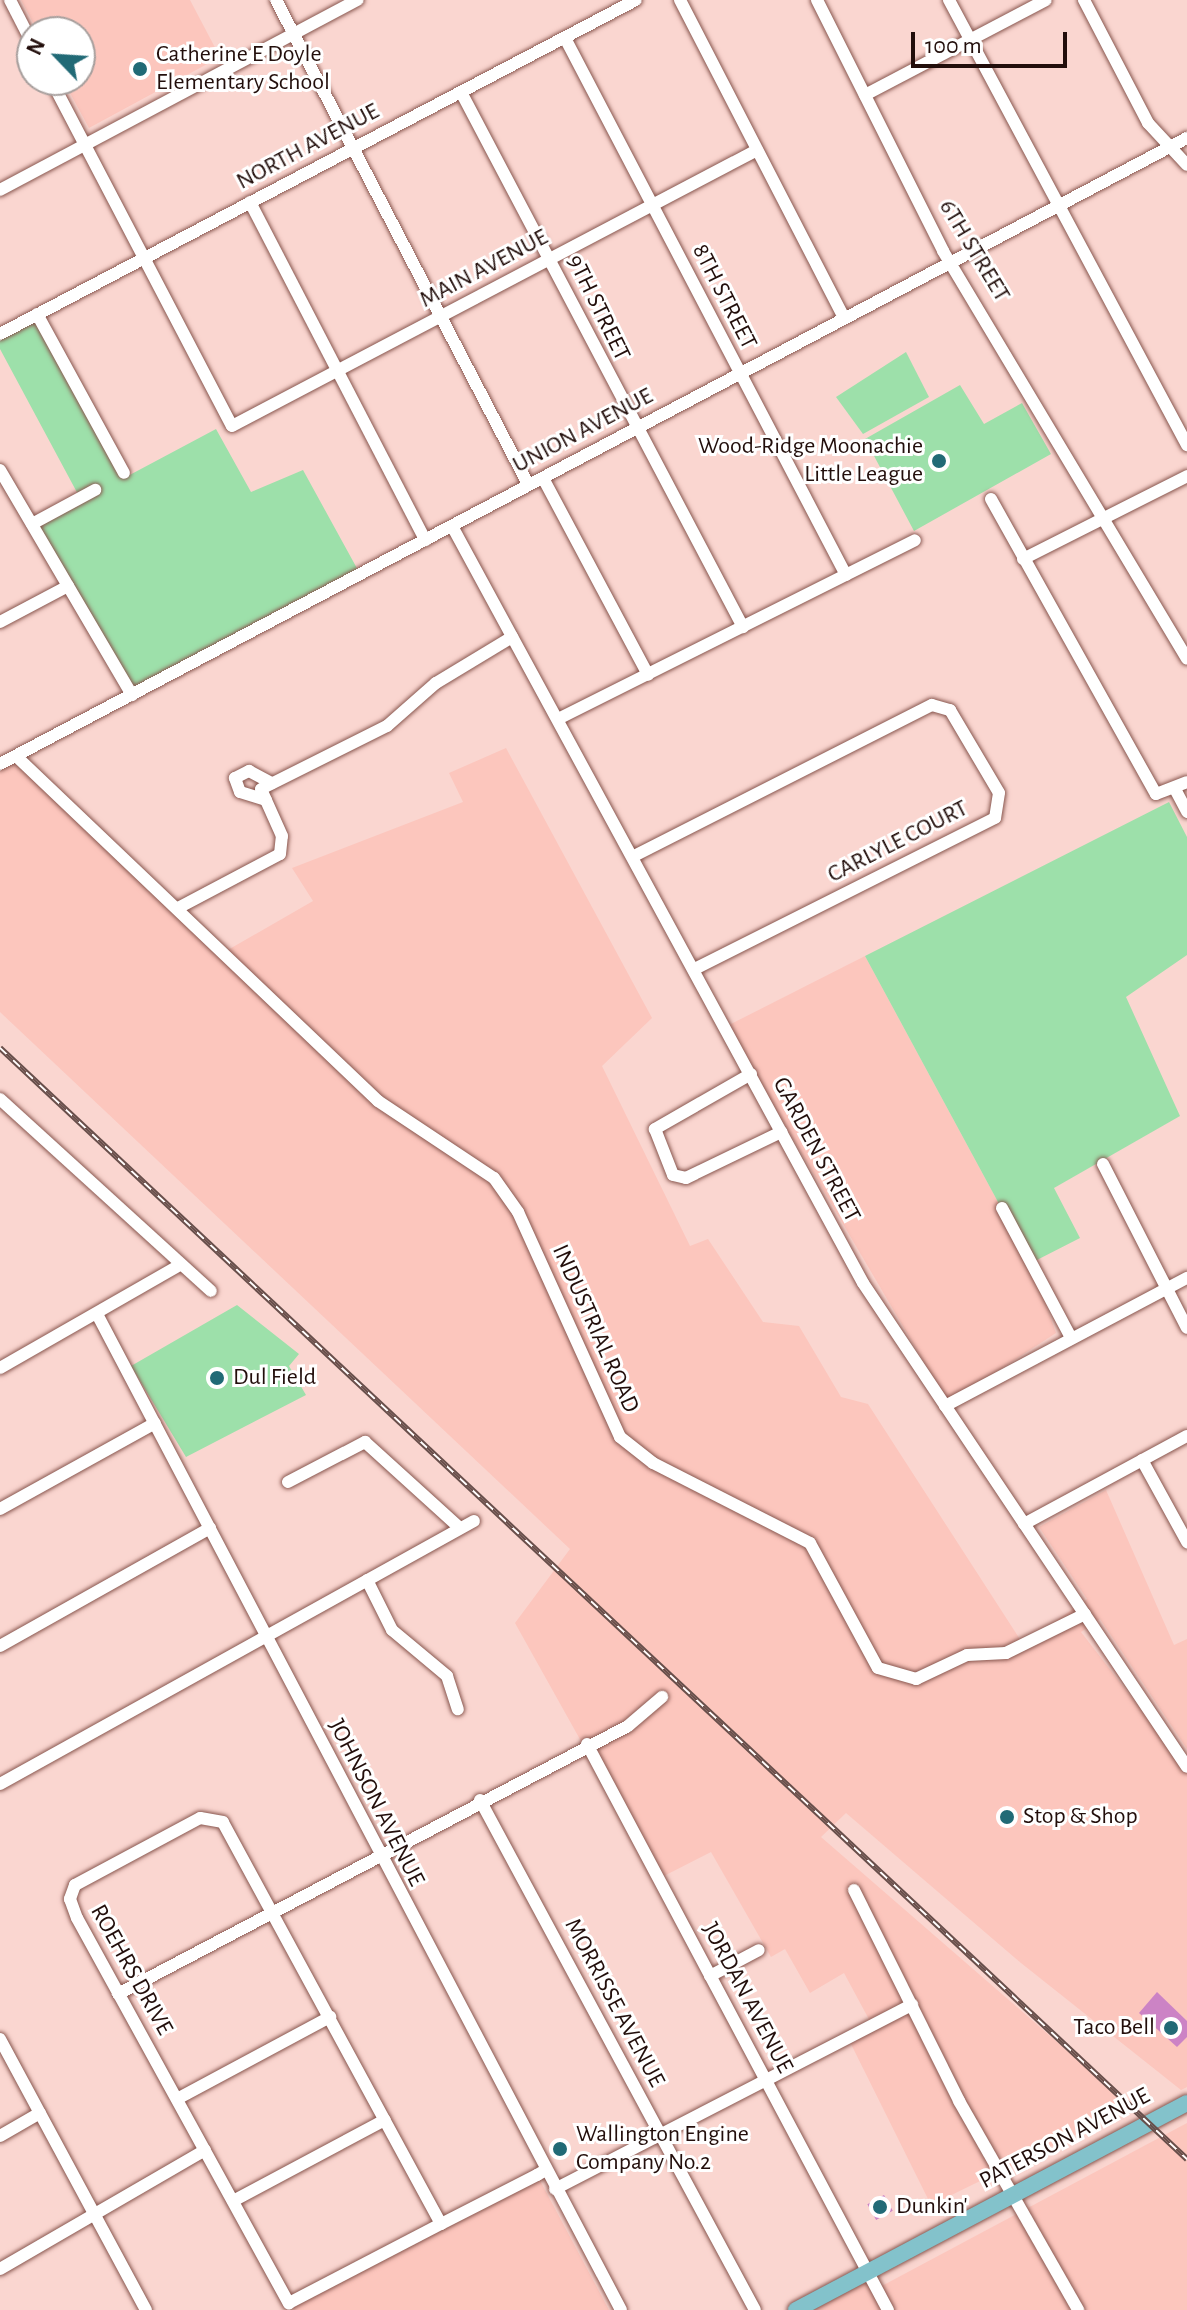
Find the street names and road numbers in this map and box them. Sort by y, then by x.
street label: NORTH AVENUE [232,97,384,197]
street label: 6TH STREET [932,195,1016,307]
street label: MAIN AVENUE [415,223,553,315]
street label: 8TH STREET [685,239,763,355]
street label: 9TH STREET [560,250,636,366]
street label: UNION AVENUE [508,382,658,480]
street label: CARLYLE COURT [823,794,973,890]
street label: GARDEN STREET [766,1073,866,1227]
street label: INDUSTRIAL ROAD [545,1240,645,1418]
street label: JOHNSON AVENUE [322,1715,430,1891]
street label: ROEHRS DRIVE [83,1900,179,2040]
street label: MORRISSE AVENUE [557,1914,671,2092]
street label: JORDAN AVENUE [695,1918,799,2078]
street label: PATERSON AVENUE [975,2082,1155,2196]

